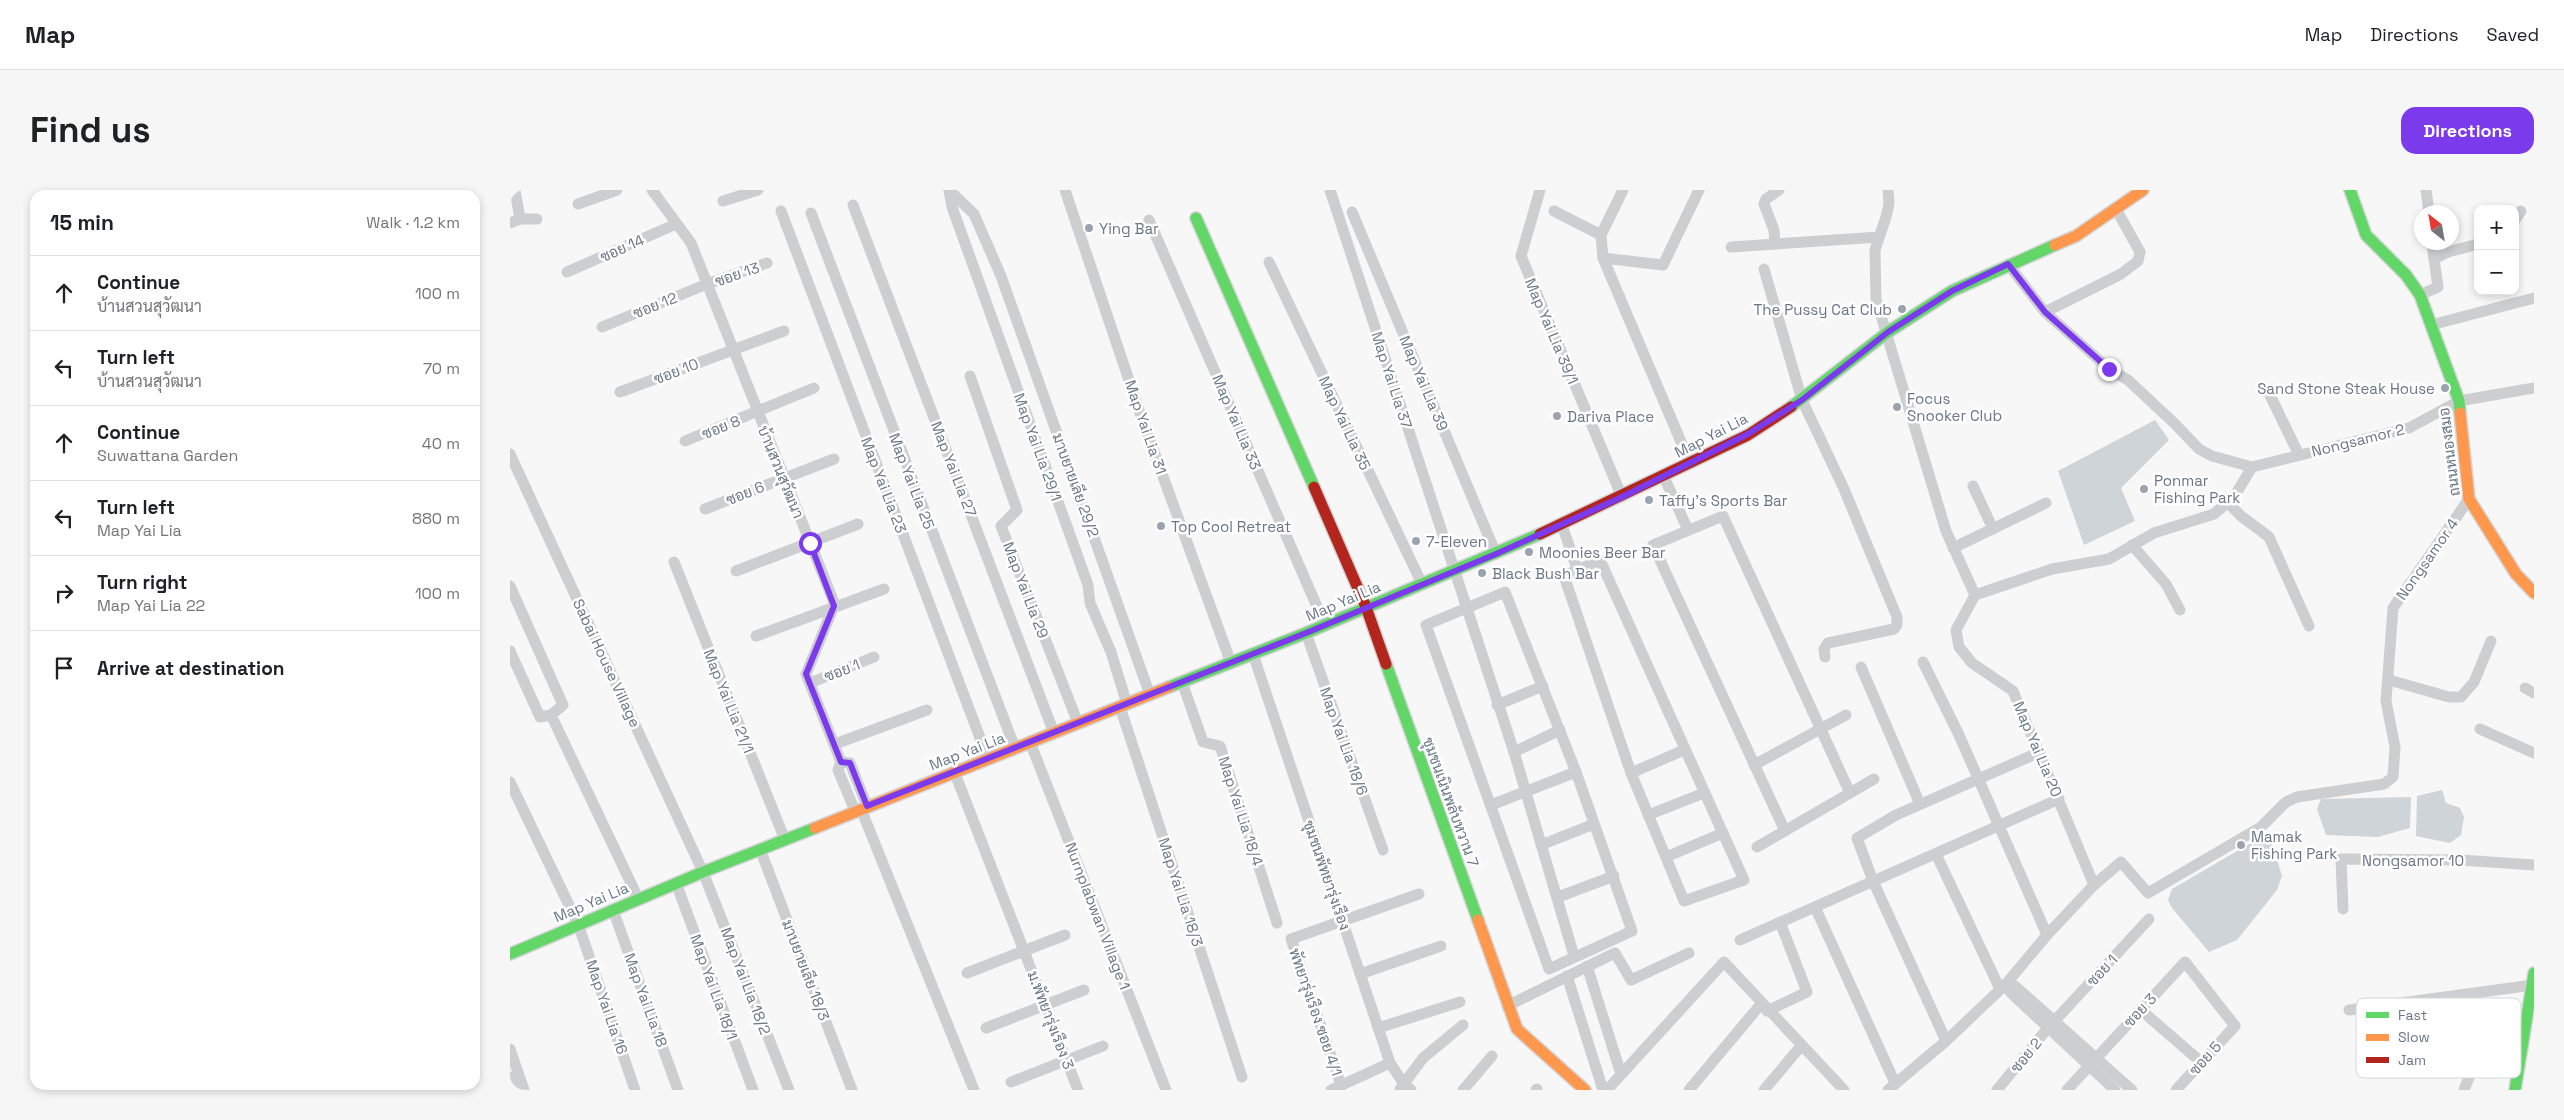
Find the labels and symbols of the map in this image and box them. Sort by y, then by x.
north arrow [2414,205,2459,250]
place label: Ying Bar [1099,219,1159,238]
marker: Ying Bar [1083,222,1095,234]
street label: ซอย 14 [597,230,647,266]
street label: ซอย 13 [712,258,762,290]
street label: Map Yai Lia 39/1 [1521,275,1583,387]
street label: ซอย 12 [630,288,680,322]
place label: The Pussy Cat Club [1754,300,1892,319]
marker: The Pussy Cat Club [1896,303,1908,315]
street label: Map Yai Lia 37 [1367,329,1417,431]
street label: Map Yai Lia 39 [1395,333,1453,433]
street label: ซอย 10 [651,354,701,388]
route end [2098,358,2121,381]
street label: Map Yai Lia 33 [1208,372,1266,472]
street label: Map Yai Lia 35 [1315,373,1375,473]
street label: Map Yai Lia 31 [1121,377,1171,477]
place label: Sand Stone Steak House [2257,379,2435,398]
marker: Sand Stone Steak House [2439,382,2451,394]
place label: Focus Snooker Club [1907,389,2002,425]
street label: Map Yai Lia 29/1 [1010,390,1066,504]
marker: Focus Snooker Club [1891,401,1903,413]
place label: Dariva Place [1567,407,1654,426]
street label: ถนนหนองสมอ [2434,407,2464,497]
street label: Map Yai Lia [1671,408,1751,462]
marker: Dariva Place [1551,410,1563,422]
street label: ซอย 8 [699,411,743,443]
street label: Map Yai Lia 27 [927,419,981,519]
street label: Nongsamor 2 [2309,419,2407,461]
street label: บ้านสวนสุวัฒนา [752,423,808,522]
street label: Map Yai Lia 25 [885,430,939,532]
street label: มาบยายเลีย 29/2 [1048,430,1104,540]
street label: Map Yai Lia 23 [857,434,911,536]
place label: Ponmar Fishing Park [2154,471,2240,507]
street label: ซอย 6 [723,477,767,509]
marker: Ponmar Fishing Park [2138,483,2150,495]
place label: Taffy's Sports Bar [1659,491,1788,510]
marker: Taffy's Sports Bar [1643,494,1655,506]
street label: Nongsamor 4 [2392,514,2462,604]
place label: Top Cool Retreat [1171,517,1291,536]
marker: Top Cool Retreat [1155,520,1167,532]
route start [799,532,822,555]
place label: 7-Eleven [1426,532,1487,551]
marker: 7-Eleven [1410,535,1422,547]
street label: Map Yai Lia 29 [999,539,1053,641]
place label: Moonies Beer Bar [1539,543,1666,562]
marker: Moonies Beer Bar [1523,546,1535,558]
place label: Black Bush Bar [1492,564,1599,583]
marker: Black Bush Bar [1476,567,1488,579]
street label: Map Yai Lia [1303,577,1384,625]
street label: Sabai House Village [569,596,645,730]
street label: Map Yai Lia 21/1 [699,646,759,756]
street label: ซอย 1 [821,655,863,685]
street label: Map Yai Lia 18/6 [1316,684,1372,798]
street label: Map Yai Lia 20 [2009,698,2067,800]
street label: Map Yai Lia [926,728,1008,774]
street label: ชุมชนเนินพลับหวาน 7 [1417,735,1483,870]
street label: Map Yai Lia 18/4 [1214,754,1268,868]
street label: ชุมชนพัทยารุ่งเรือง [1297,818,1355,933]
place label: Mamak Fishing Park [2251,827,2337,863]
street label: Map Yai Lia 18/3 [1154,835,1208,949]
marker: Mamak Fishing Park [2235,839,2247,851]
street label: Nurnplabwan Village 1 [1061,840,1135,992]
street label: Nongsamor 10 [2362,851,2464,870]
street label: Map Yai Lia [551,878,632,926]
street label: มาบยายเลีย 18/3 [778,917,834,1023]
street label: Map Yai Lia 18/2 [717,925,775,1037]
street label: Map Yai Lia 18/1 [686,932,742,1042]
street label: พัทยารุ่งเรือง ซอย 4/1 [1283,946,1347,1079]
street label: Map Yai Lia 18 [620,950,672,1050]
street label: ซอย 1 [2083,950,2121,990]
street label: Map Yai Lia 16 [582,957,632,1057]
street label: ม.พัทยารุ่งเรือง 3 [1022,968,1079,1073]
street label: ซอย 3 [2120,989,2160,1031]
legend [2356,998,2521,1078]
text: Fast [2398,1006,2427,1024]
text: Slow [2398,1028,2430,1046]
street label: ซอย 2 [2006,1034,2046,1076]
street label: ซอย 5 [2185,1037,2225,1079]
text: Jam [2398,1051,2426,1069]

